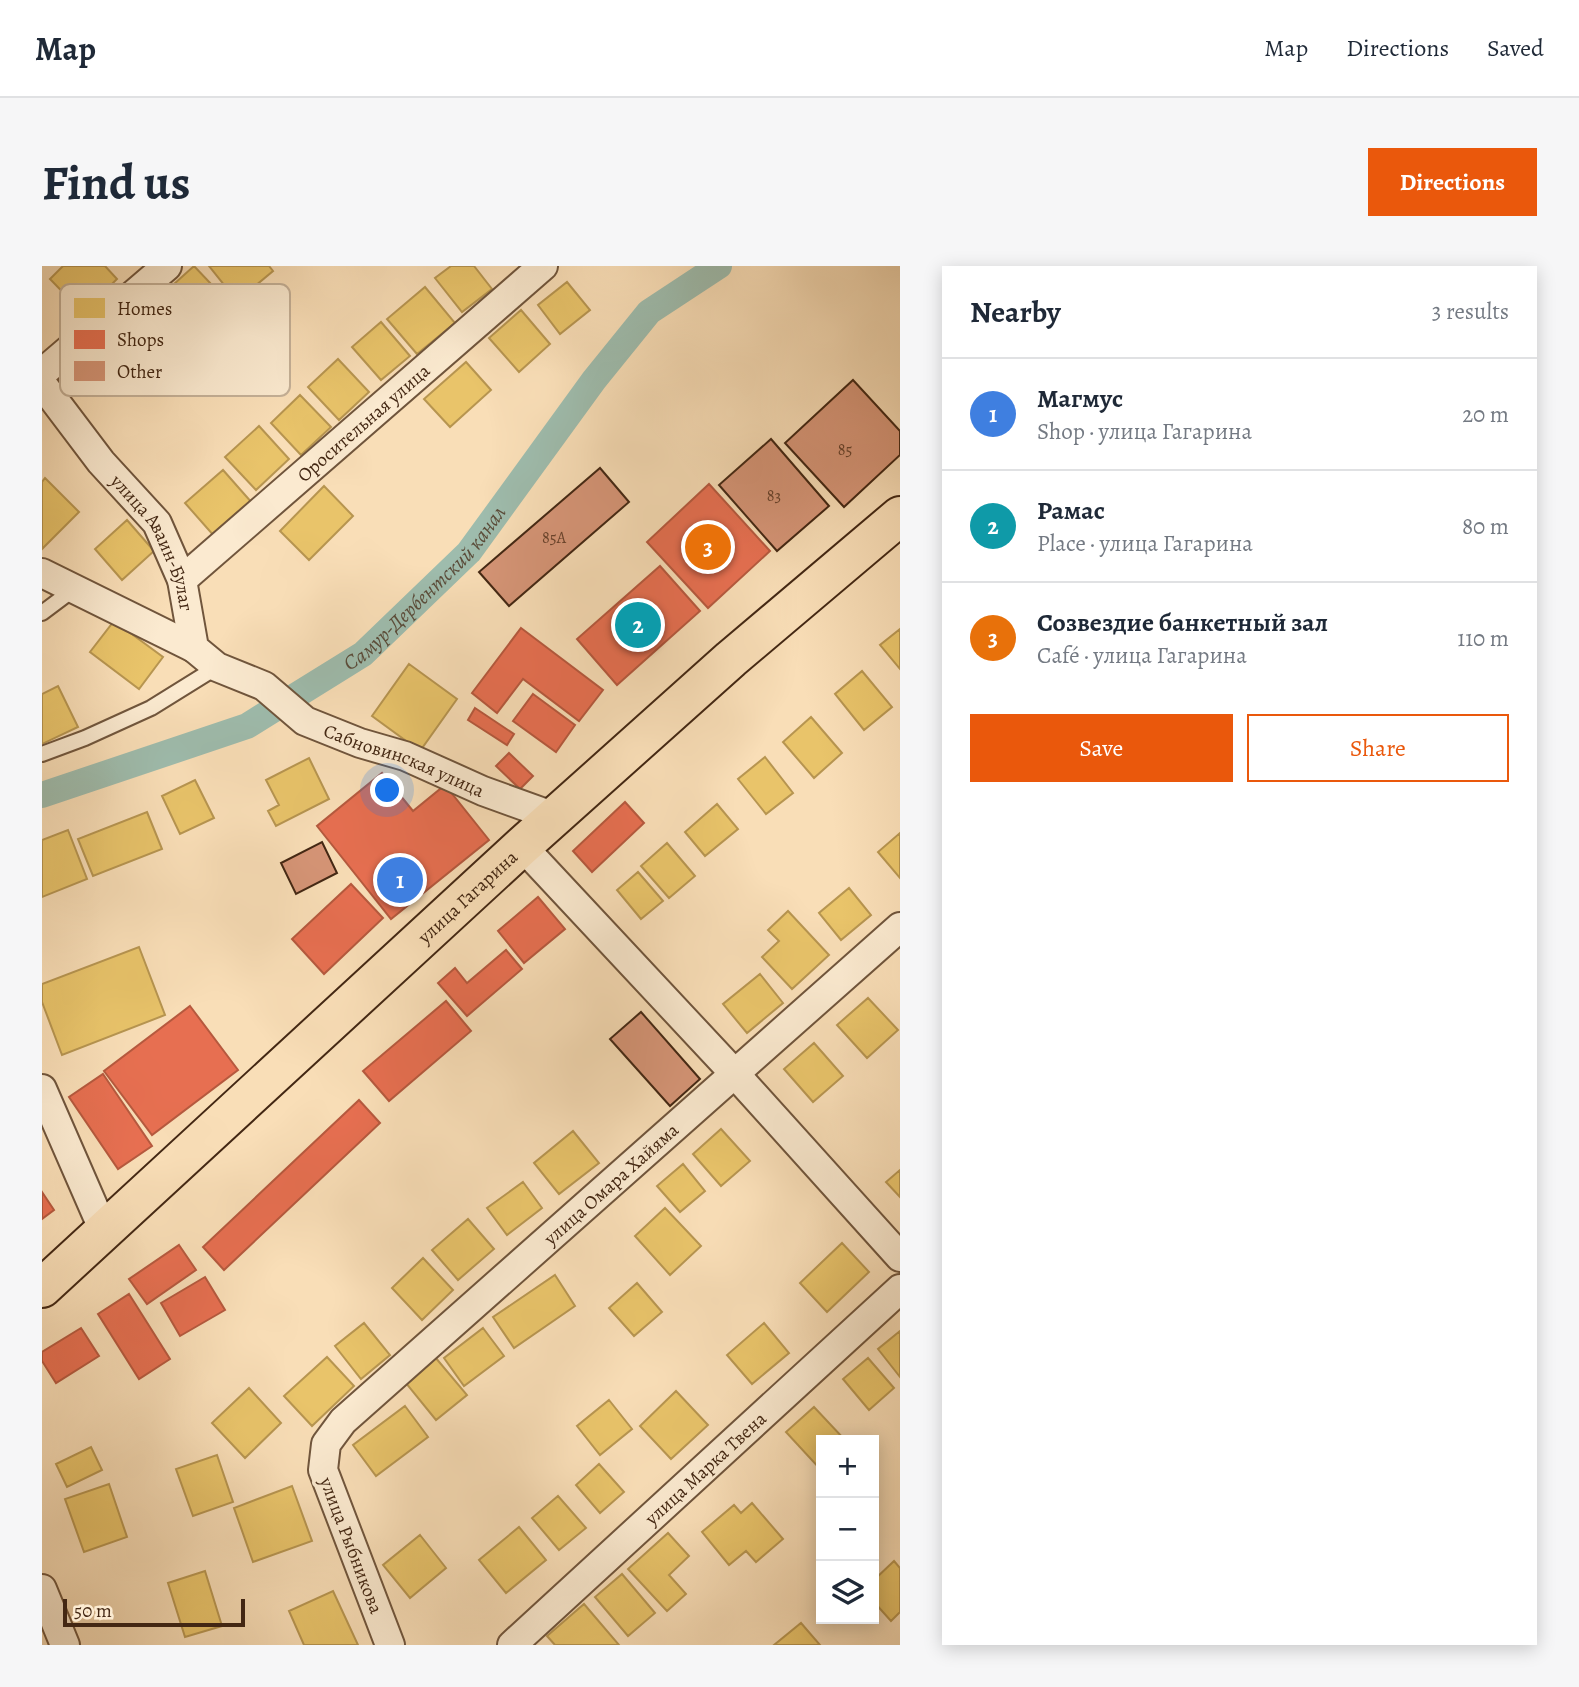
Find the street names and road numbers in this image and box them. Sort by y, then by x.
street label: Оросительная улица [292,358,436,488]
street label: улица Аваин-Булаг [104,468,199,613]
street label: Сабновинская улица [320,718,488,804]
street label: улица Гагарина [412,844,524,950]
street label: улица Омара Хайяма [538,1117,685,1252]
street label: улица Марка Твена [639,1406,772,1532]
street label: улица Рыбникова [313,1472,389,1618]

